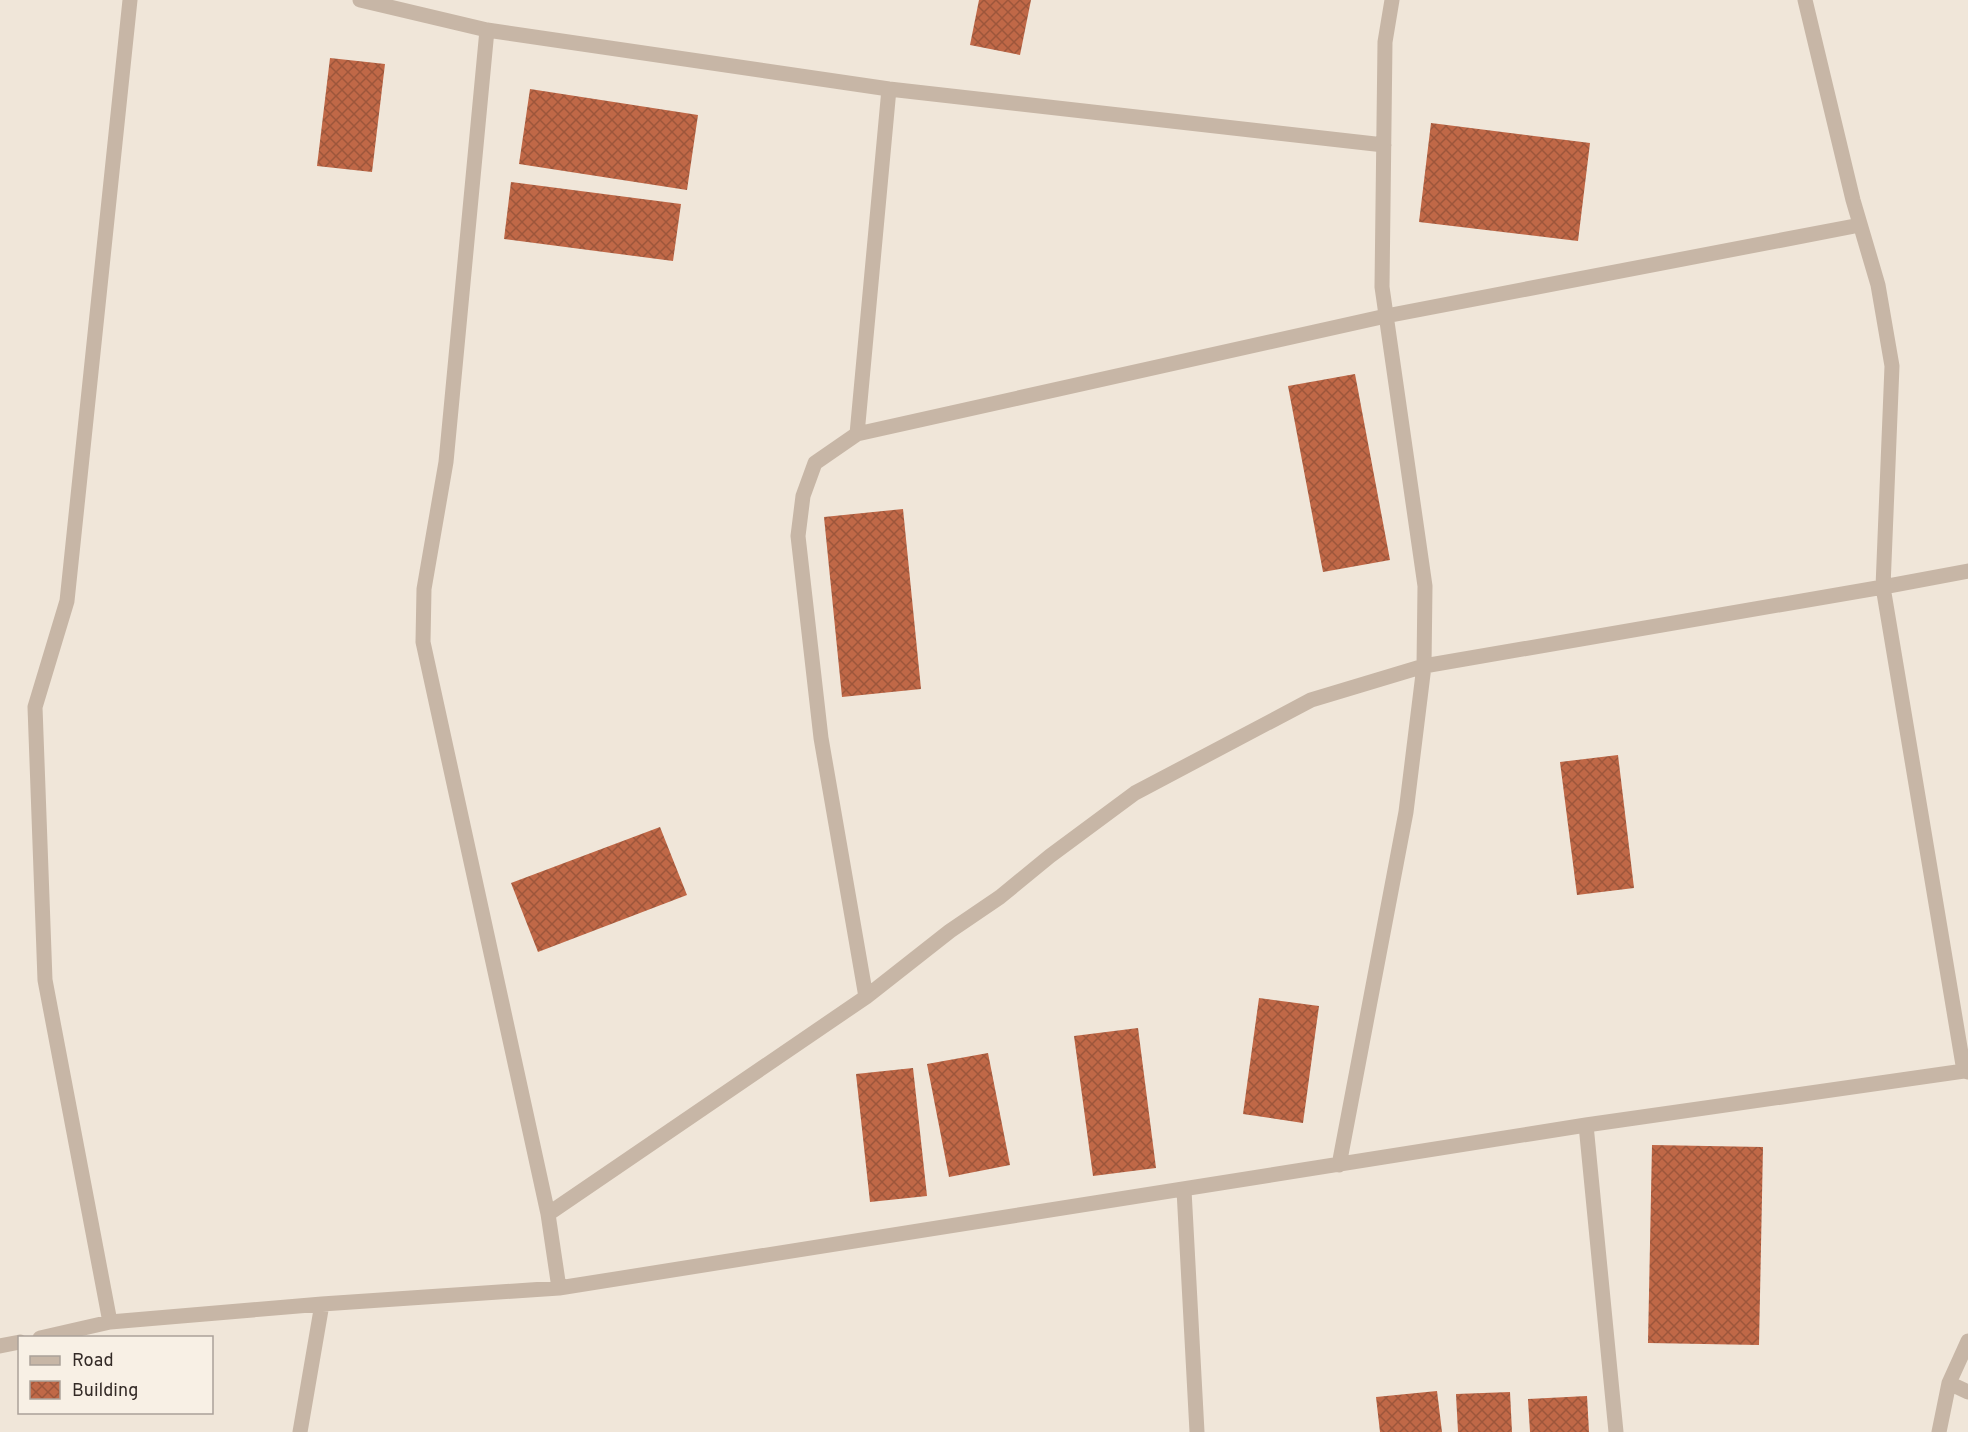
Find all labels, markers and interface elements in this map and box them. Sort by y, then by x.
legend [18,1336,213,1414]
text: Road [72,1350,114,1373]
text: Building [72,1380,138,1403]

